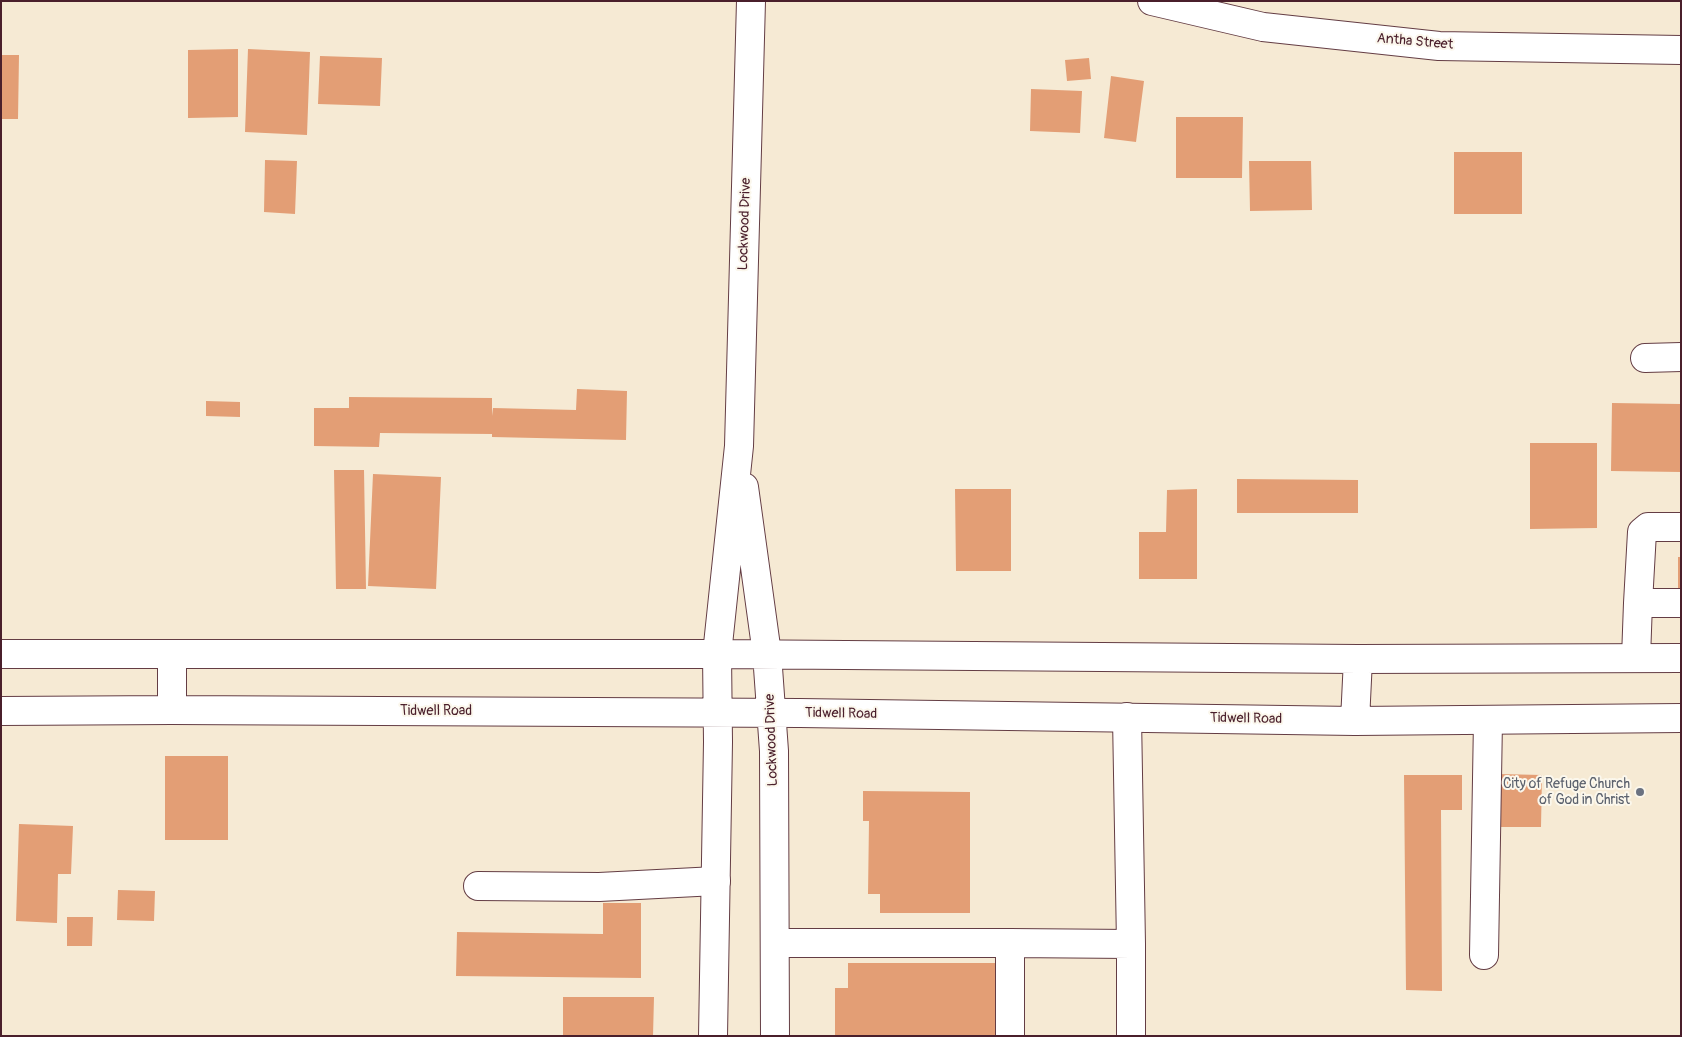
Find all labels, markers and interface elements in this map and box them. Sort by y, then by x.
street label: Antha Street [1376,30,1454,54]
street label: Lockwood Drive [735,177,755,271]
street label: Lockwood Drive [762,693,782,787]
street label: Tidwell Road [400,703,472,719]
street label: Tidwell Road [805,705,877,723]
street label: Tidwell Road [1210,710,1282,728]
place label: City of Refuge Church of God in Christ [1503,776,1630,809]
marker: City of Refuge Church of God in Christ [1634,786,1646,798]

